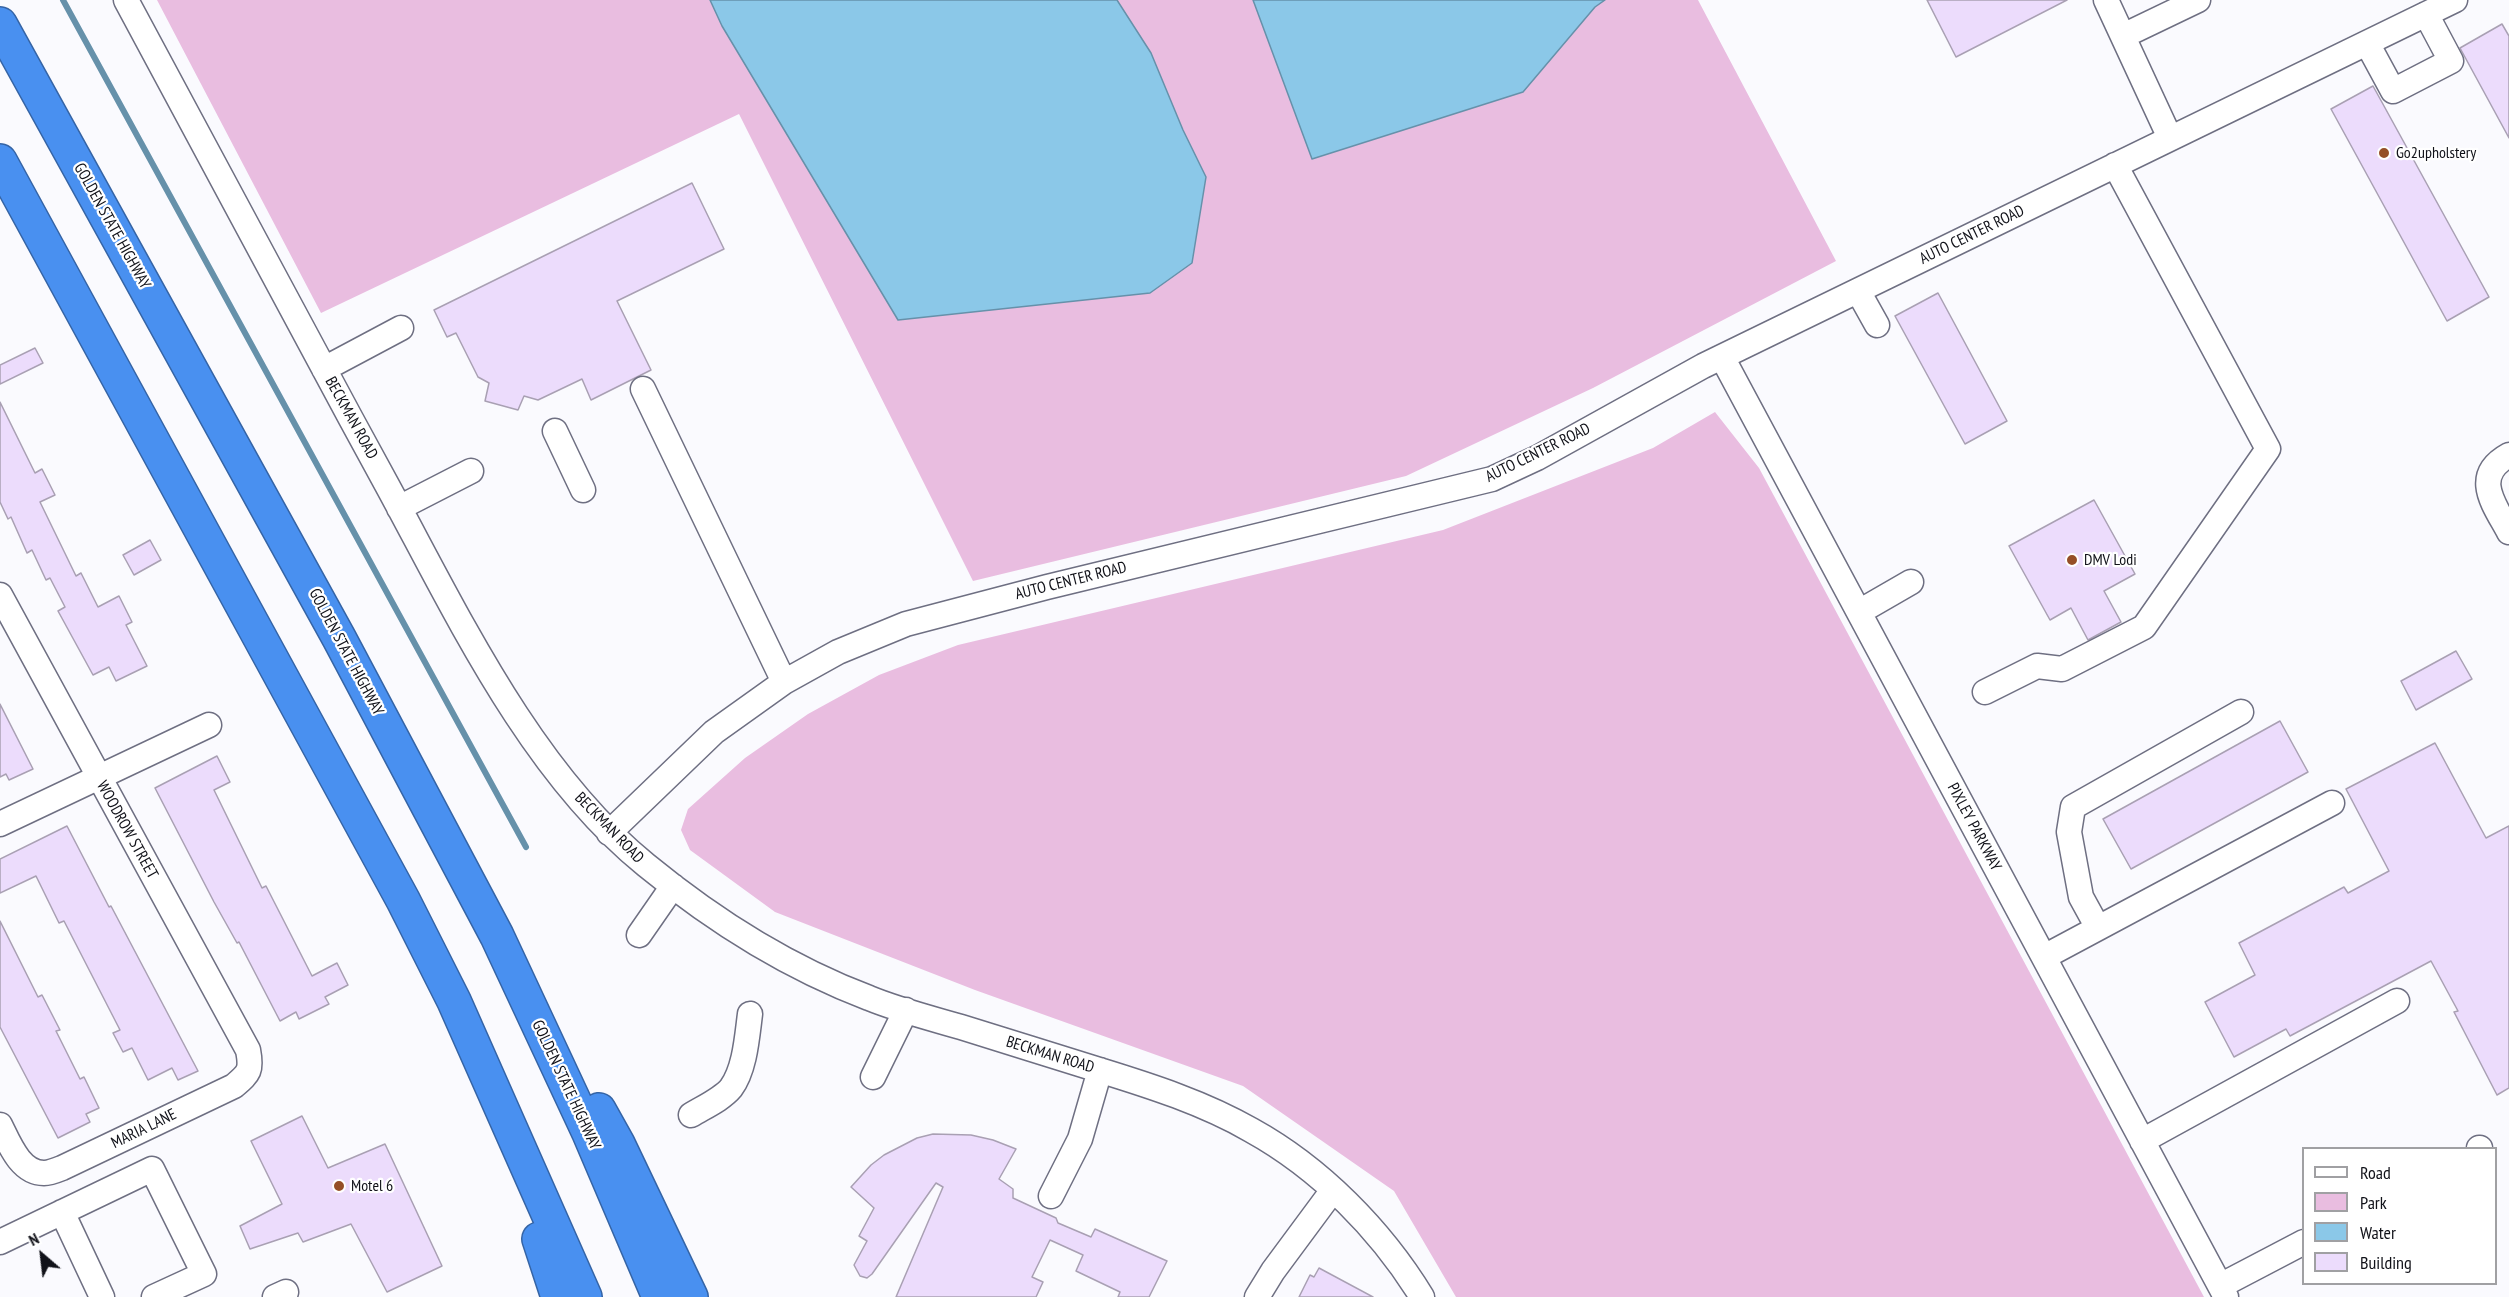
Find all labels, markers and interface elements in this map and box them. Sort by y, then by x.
place label: Go2upholstery [2396,143,2476,163]
marker: Go2upholstery [2377,146,2391,160]
street label: GOLDEN STATE HIGHWAY [69,160,155,292]
street label: AUTO CENTER ROAD [1916,201,2028,269]
street label: BECKMAN ROAD [321,374,381,462]
street label: AUTO CENTER ROAD [1482,419,1594,487]
place label: DMV Lodi [2084,550,2137,570]
marker: DMV Lodi [2065,553,2079,567]
street label: AUTO CENTER ROAD [1013,558,1129,604]
street label: GOLDEN STATE HIGHWAY [304,585,388,719]
street label: WOODROW STREET [92,778,162,882]
street label: PIXLEY PARKWAY [1943,780,2005,874]
street label: BECKMAN ROAD [570,789,648,867]
street label: GOLDEN STATE HIGHWAY [528,1017,604,1153]
street label: BECKMAN ROAD [1004,1033,1096,1077]
street label: MARIA LANE [108,1105,180,1153]
legend [2302,1147,2497,1285]
text: Road [2360,1161,2391,1184]
place label: Motel 6 [351,1176,393,1196]
marker: Motel 6 [332,1179,346,1193]
text: Park [2360,1191,2387,1214]
text: Water [2360,1221,2396,1244]
north arrow [12,1225,72,1285]
text: N [25,1228,42,1250]
text: Building [2360,1251,2412,1274]

